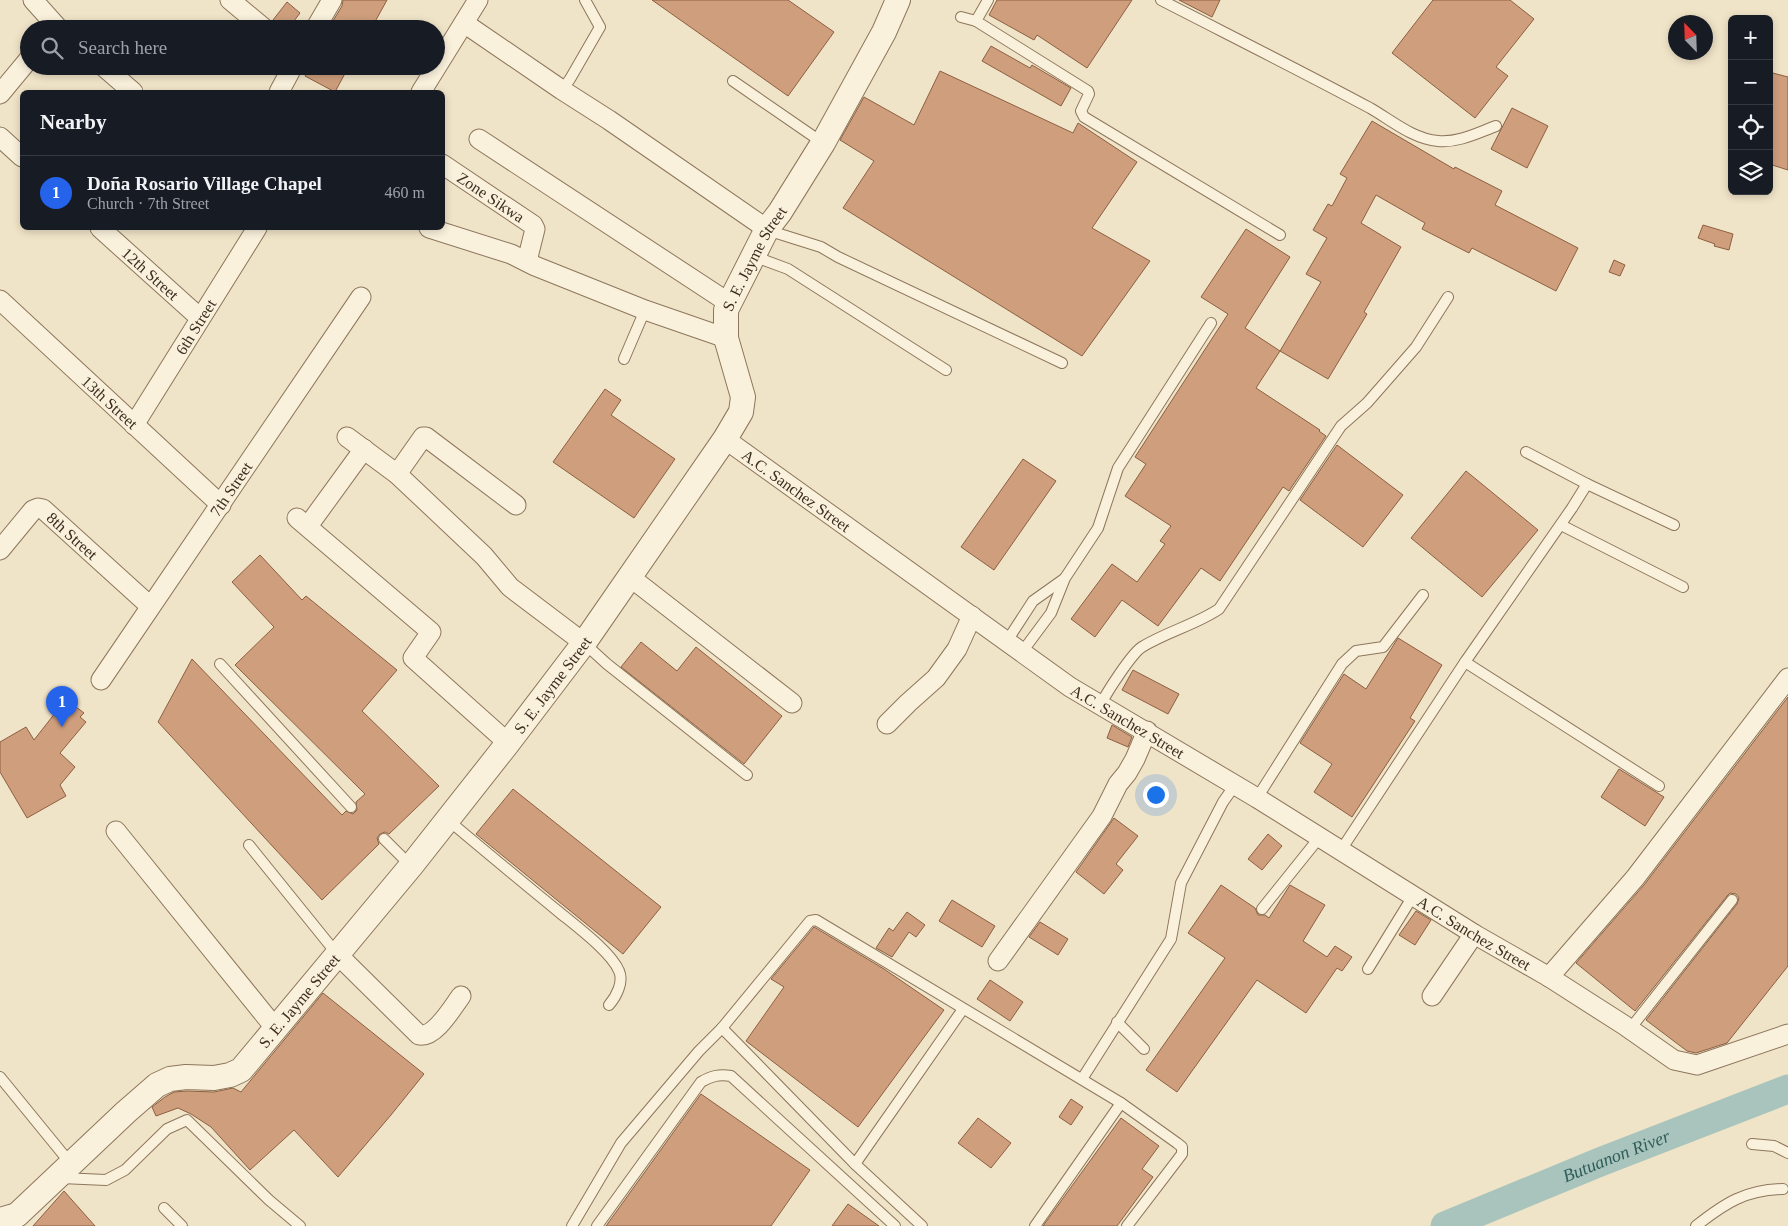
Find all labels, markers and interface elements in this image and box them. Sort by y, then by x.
north arrow [1668,15,1713,60]
map controls [1728,15,1773,195]
button: + [1728,15,1773,60]
search box [20,20,445,75]
icon: search [38,34,66,62]
text: Search here [78,37,167,58]
button: − [1728,60,1773,105]
button: locate [1728,105,1773,150]
text: Nearby [40,110,107,134]
button: layers [1728,150,1773,195]
street label: Zone Sikwa [454,168,528,225]
text: Doña Rosario Village Chapel [87,173,322,194]
text: 1 [52,184,60,201]
text: 460 m [385,184,425,201]
text: Church · 7th Street [87,195,209,212]
street label: S. E. Jayme Street [719,203,790,314]
street label: 12th Street [119,244,183,304]
street label: 6th Street [172,295,219,357]
street label: 13th Street [79,372,142,432]
street label: A.C. Sanchez Street [739,446,854,535]
street label: 7th Street [206,458,255,519]
street label: 8th Street [44,509,101,563]
street label: S. E. Jayme Street [510,633,595,736]
street label: A.C. Sanchez Street [1068,681,1188,762]
pin: 1 [46,686,78,727]
your location [1143,782,1169,808]
street label: A.C. Sanchez Street [1414,892,1534,973]
street label: S. E. Jayme Street [255,950,343,1051]
water label: Butuanon River [1560,1126,1674,1186]

